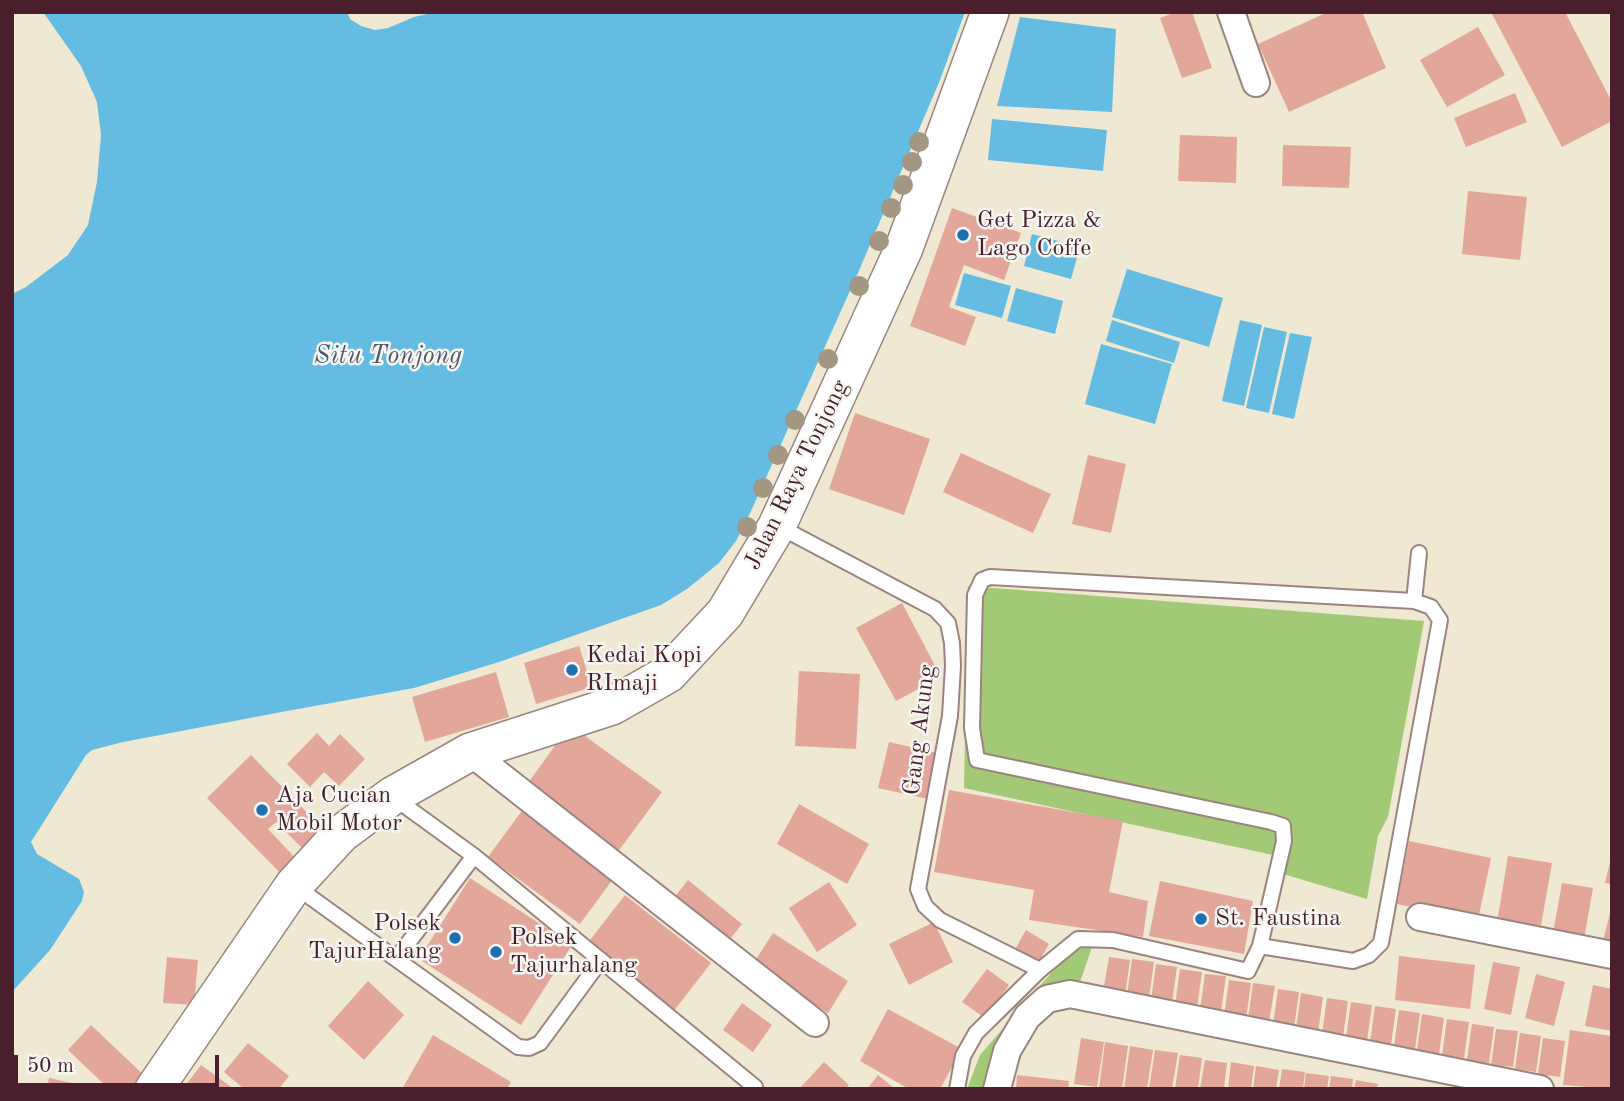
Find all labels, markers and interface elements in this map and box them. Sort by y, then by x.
place label: Get Pizza & Lago Coffe [977,207,1102,263]
marker: Get Pizza & Lago Coffe [955,227,971,243]
water label: Situ Tonjong [314,340,462,372]
street label: Jalan Raya Tonjong [738,375,856,575]
place label: Kedai Kopi RImaji [586,642,702,698]
marker: Kedai Kopi RImaji [564,662,580,678]
street label: Gang Akung [898,663,942,797]
place label: Aja Cucian Mobil Motor [276,782,402,838]
marker: Aja Cucian Mobil Motor [254,802,270,818]
place label: St. Faustina [1215,905,1341,933]
place label: Polsek TajurHalang [308,910,441,966]
marker: St. Faustina [1193,911,1209,927]
place label: Polsek Tajurhalang [510,924,637,980]
marker: Polsek TajurHalang [447,930,463,946]
marker: Polsek Tajurhalang [488,944,504,960]
scale bar [18,1042,222,1086]
text: 50 m [27,1056,74,1077]

